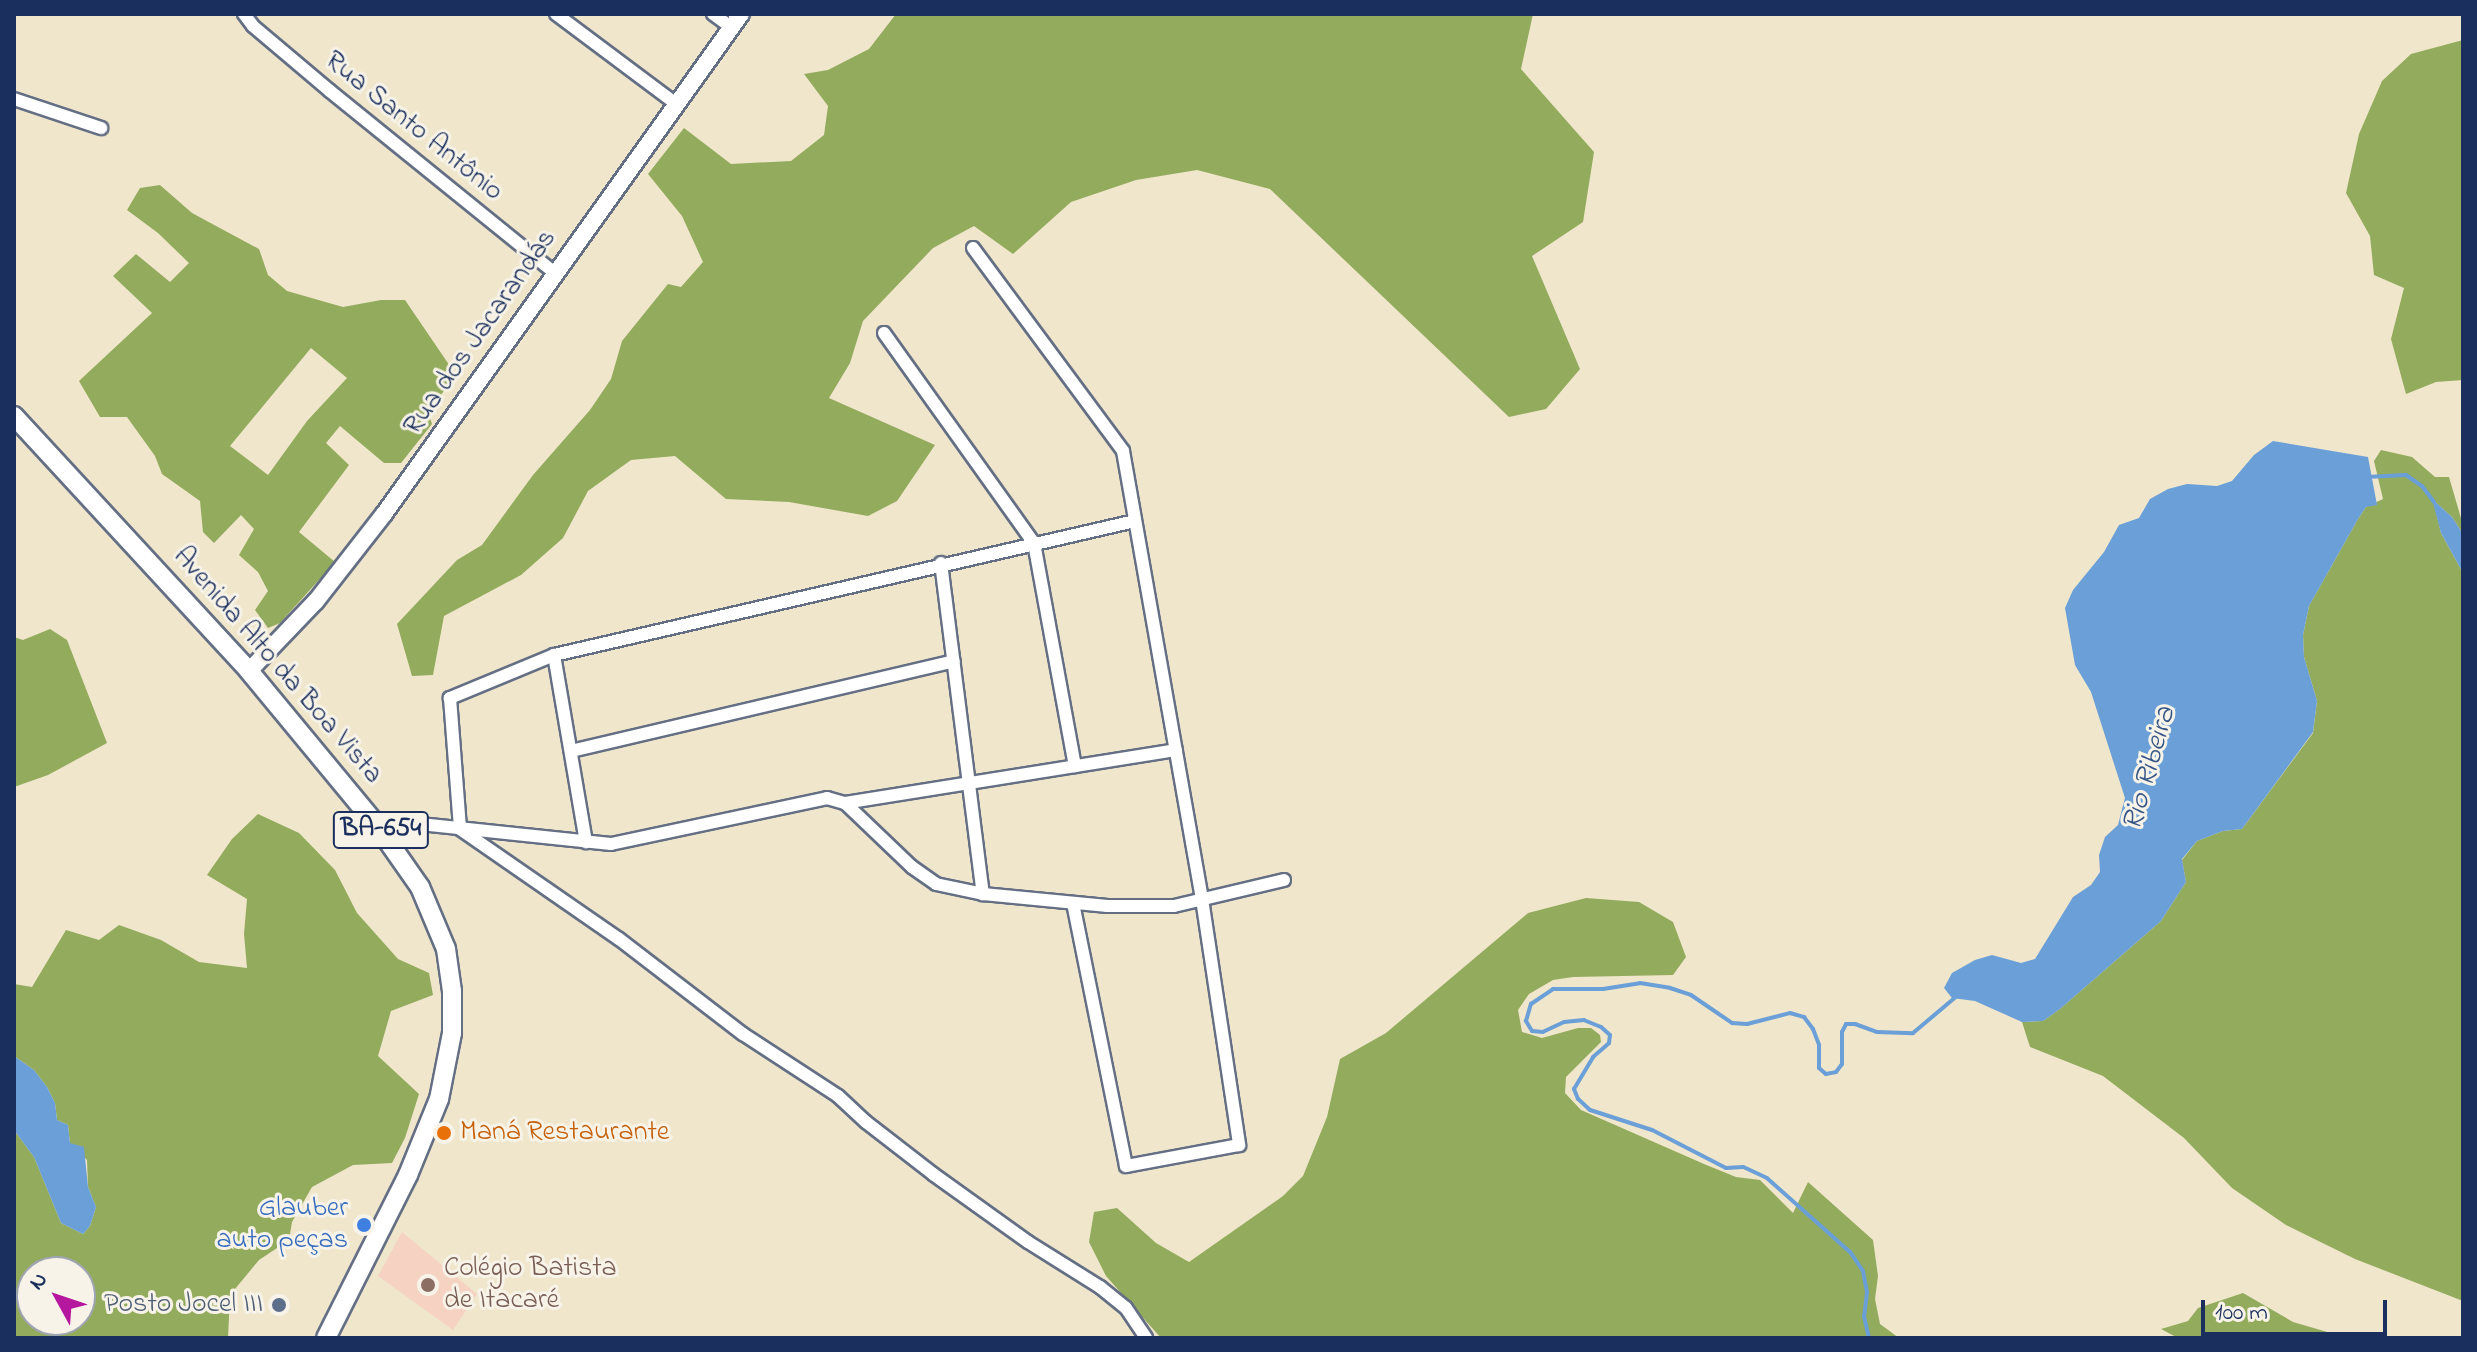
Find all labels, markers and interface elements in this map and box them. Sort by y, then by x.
street label: Rua Santo Antônio [317,45,509,209]
street label: Rua dos Jacarandás [397,224,565,442]
street label: Avenida Alto da Boa Vista [165,541,389,791]
water label: Rio Ribeira [2115,703,2185,835]
road number: BA-654 [331,808,431,852]
place label: Maná Restaurante [460,1116,669,1150]
marker: Maná Restaurante [435,1124,453,1142]
place label: Glauber auto peças [216,1192,348,1258]
marker: Glauber auto peças [355,1216,373,1234]
place label: Colégio Batista de Itacaré [444,1252,617,1318]
north arrow [16,1256,96,1336]
text: N [22,1266,56,1298]
marker: Colégio Batista de Itacaré [419,1276,437,1294]
scale bar [2205,1284,2391,1334]
place label: Posto Jocel III [104,1288,263,1322]
marker: Posto Jocel III [270,1296,288,1314]
text: 100 m [2215,1296,2268,1331]

